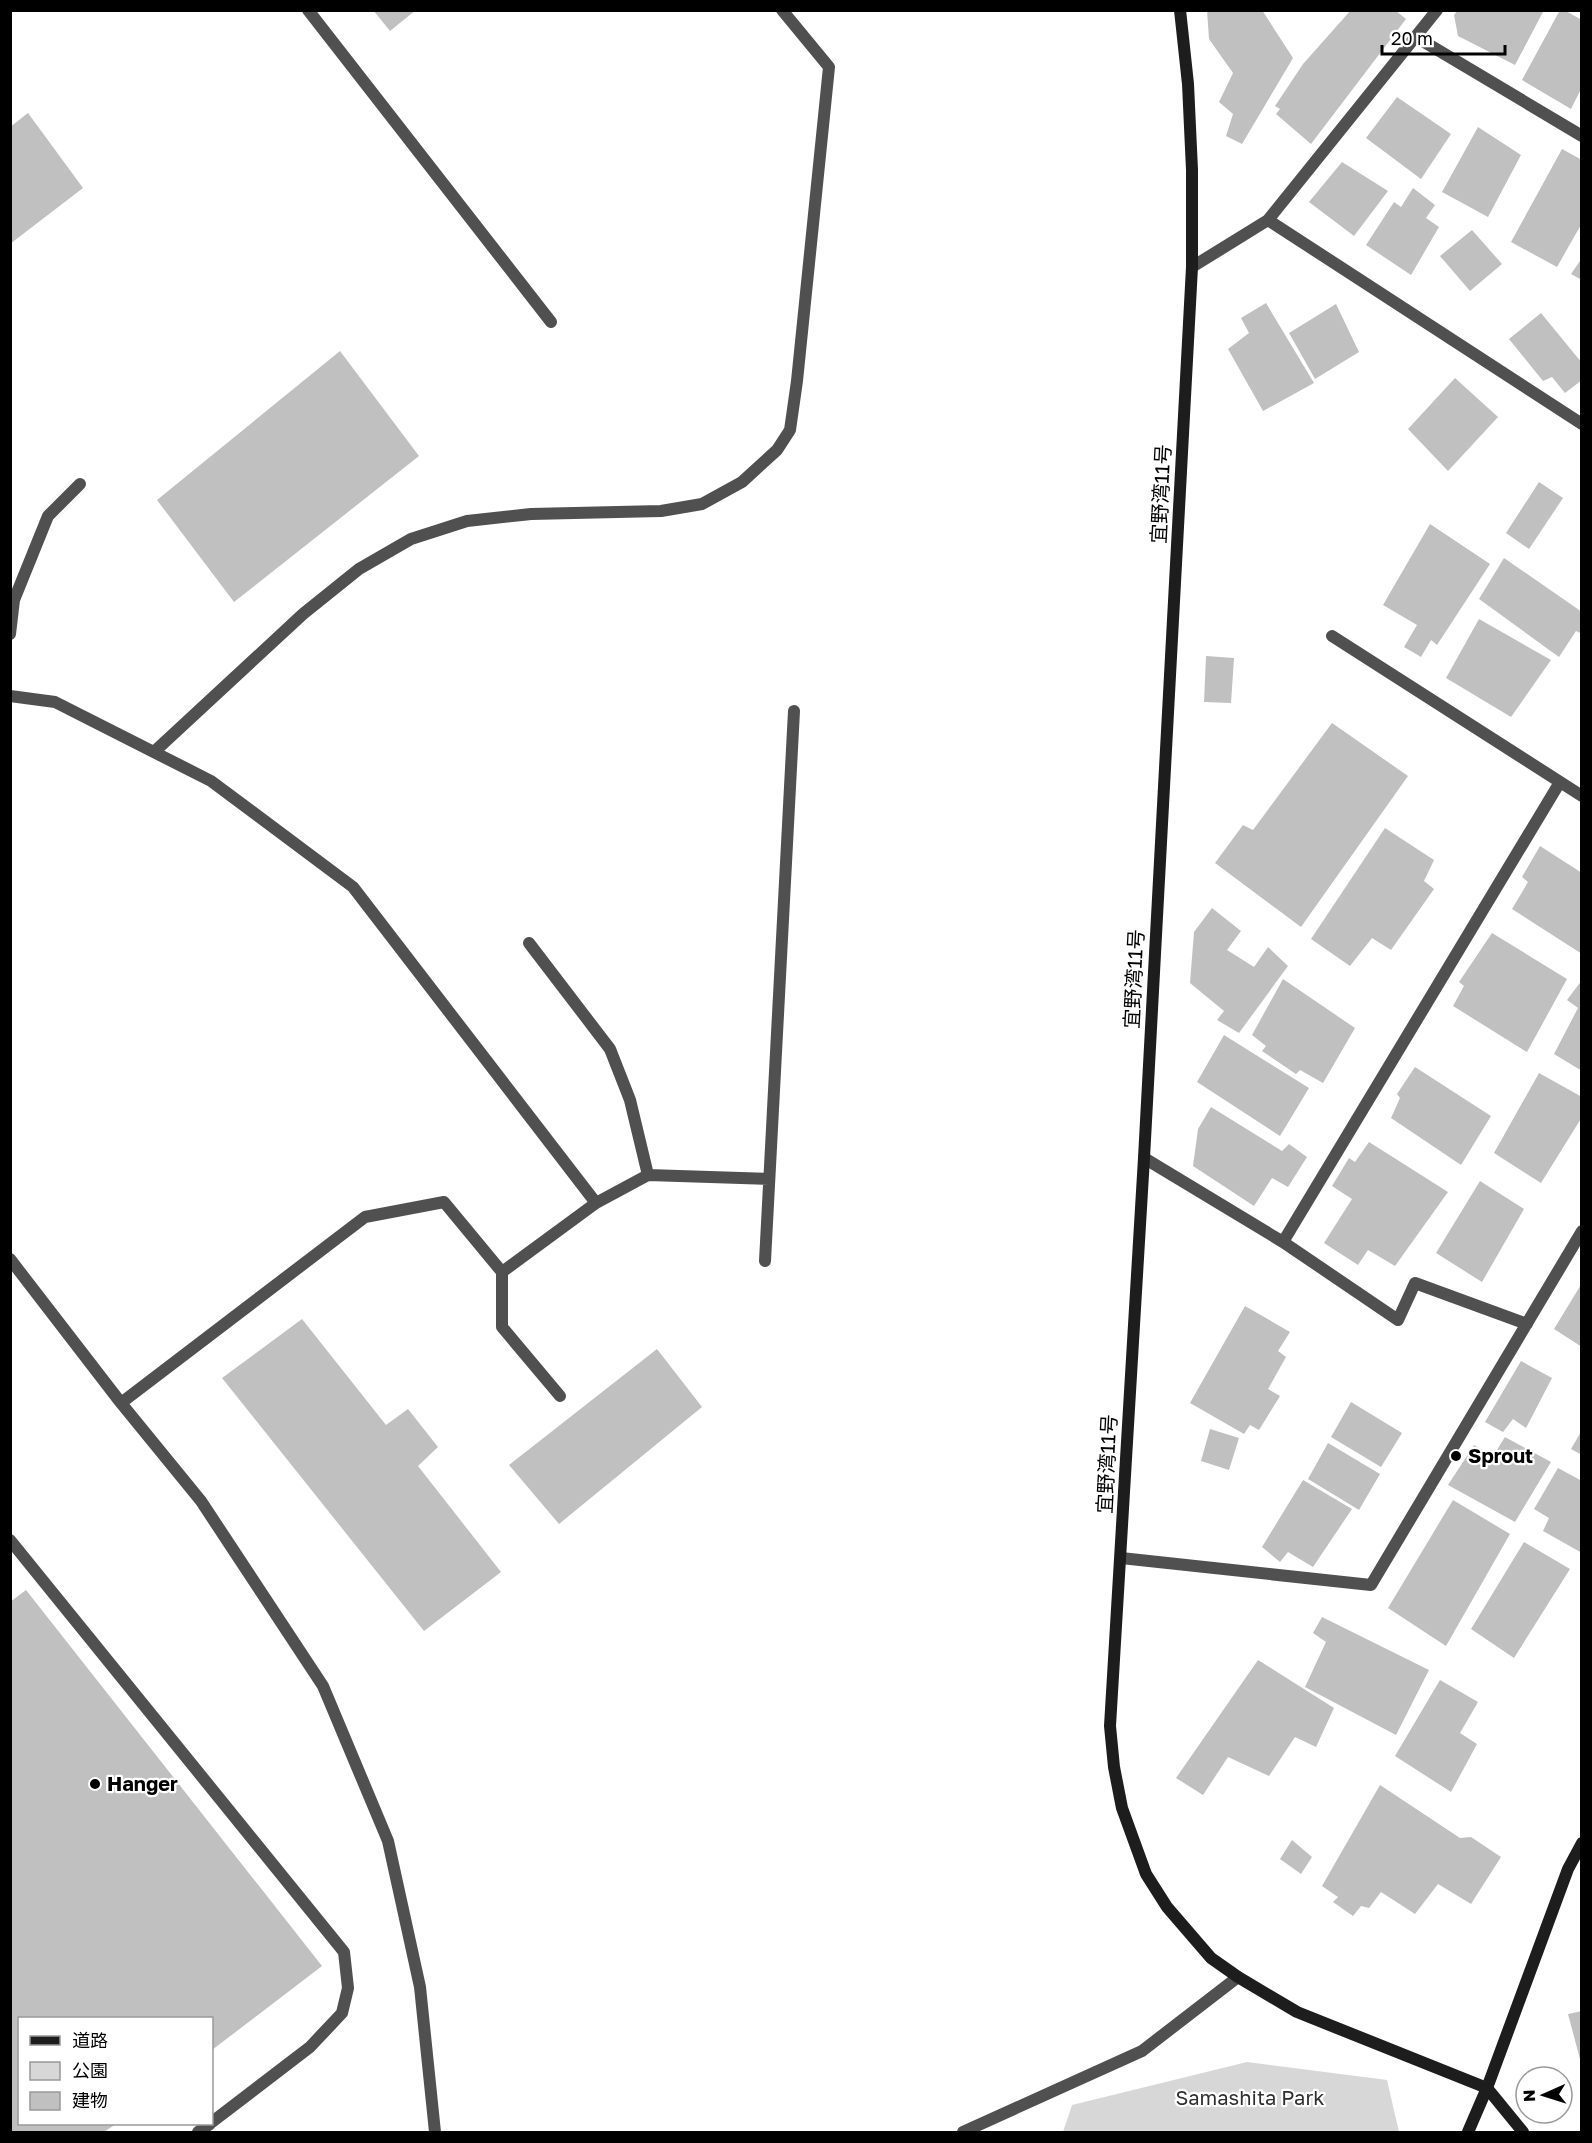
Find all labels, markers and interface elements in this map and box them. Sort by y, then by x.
scale bar [1382,18,1505,56]
text: 20 m [1391,27,1433,49]
street label: 宜野湾11号 [1145,444,1175,544]
street label: 宜野湾11号 [1118,929,1148,1029]
street label: 宜野湾11号 [1091,1414,1121,1514]
place label: Sprout [1468,1443,1533,1467]
marker: Sprout [1449,1449,1463,1463]
place label: Hanger [107,1771,178,1795]
marker: Hanger [88,1777,102,1791]
legend [18,2017,213,2125]
text: 道路 [72,2029,108,2051]
text: 公園 [72,2059,108,2081]
north arrow [1514,2065,1574,2125]
park label: Samashita Park [1176,2085,1324,2109]
text: 建物 [72,2089,108,2111]
text: N [1519,2089,1539,2102]

